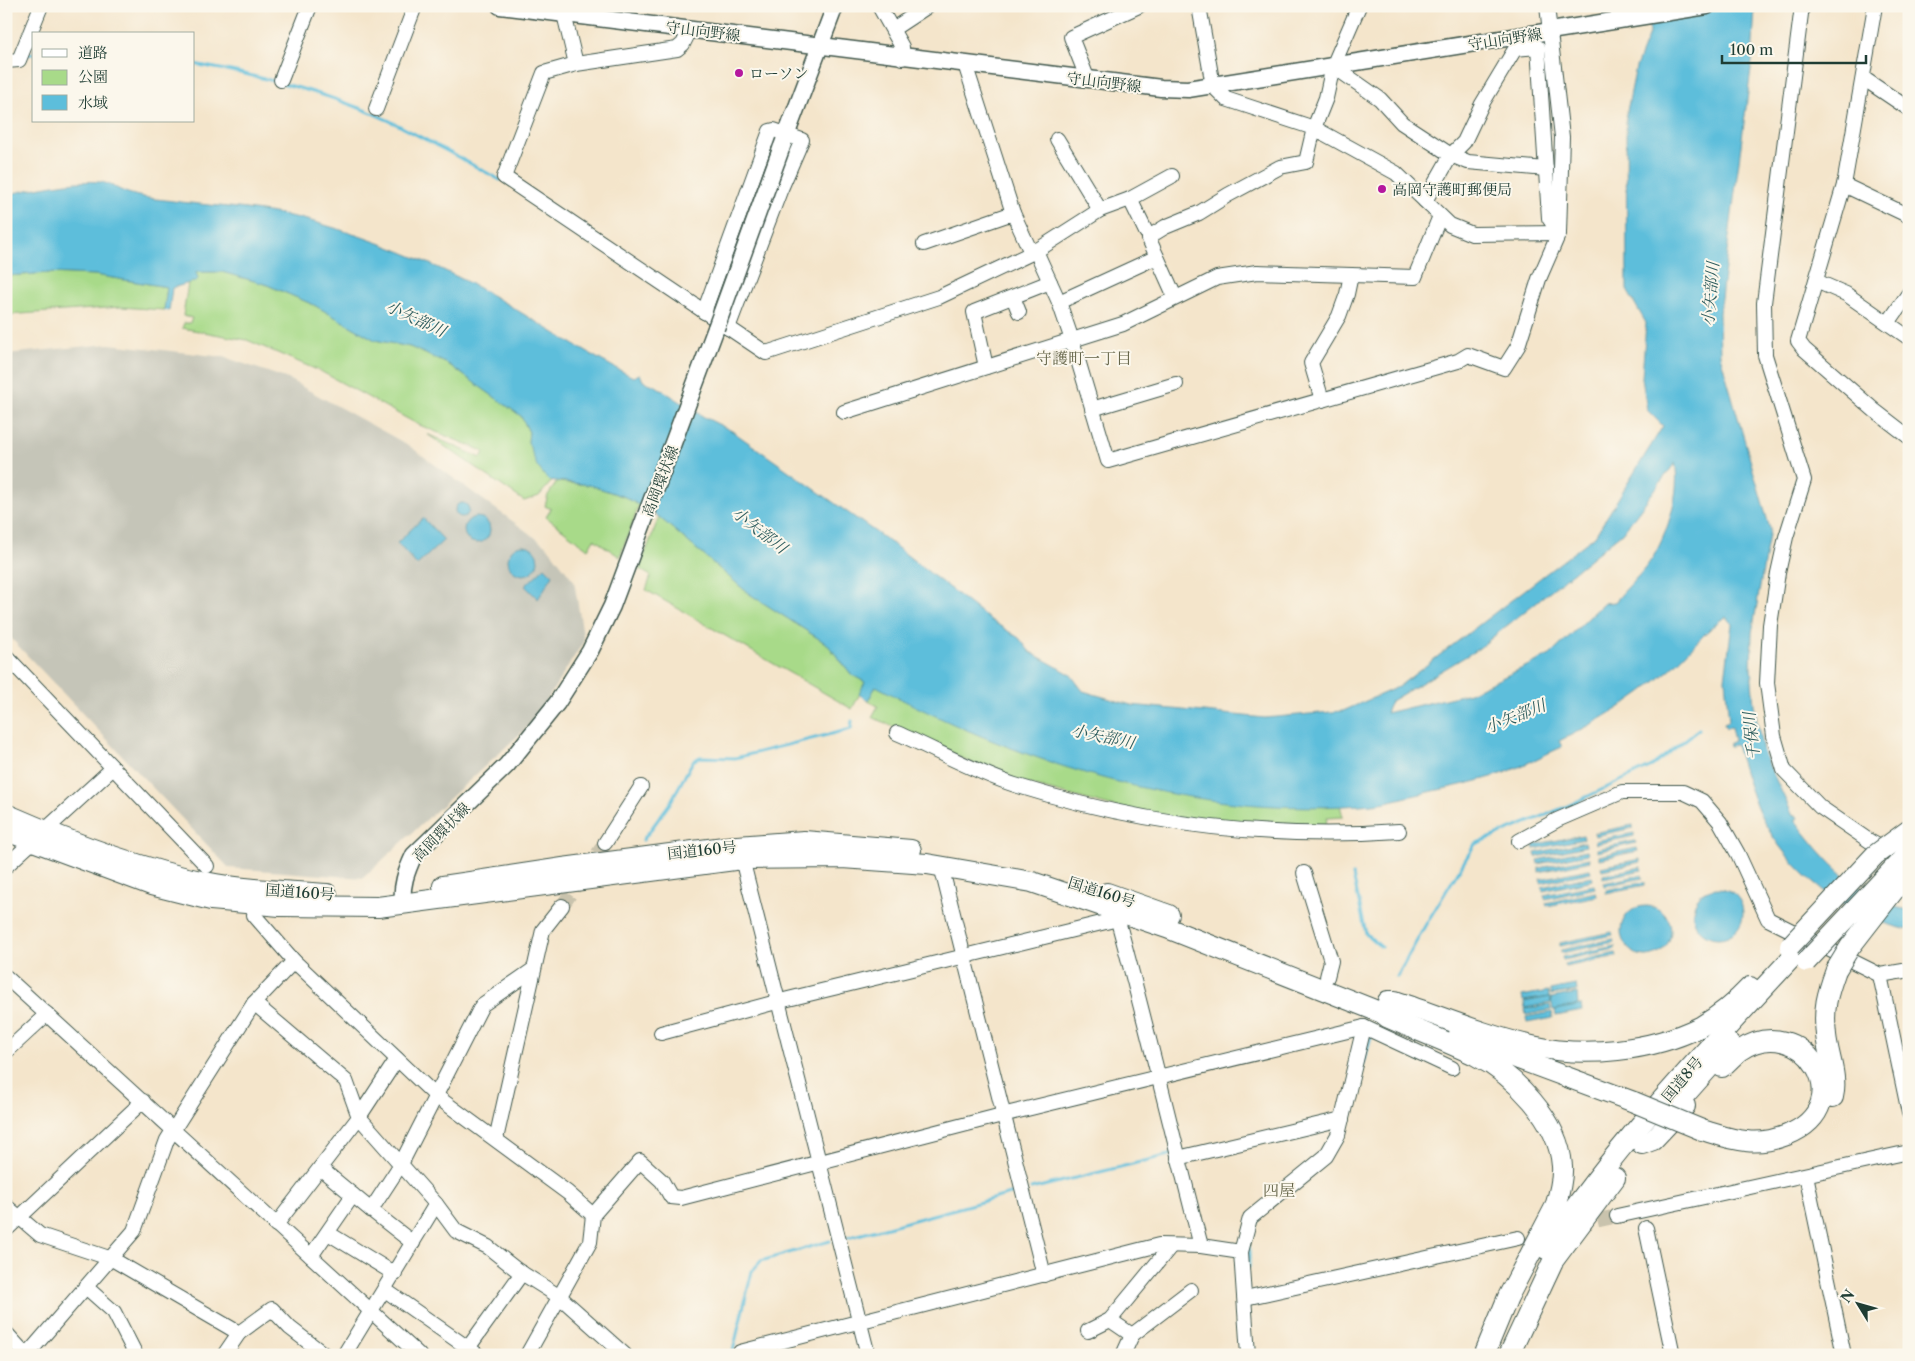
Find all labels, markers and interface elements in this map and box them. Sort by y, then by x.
street label: 守山向野線 [665,17,741,45]
street label: 守山向野線 [1466,24,1544,54]
legend [32,32,195,122]
scale bar [1722,32,1866,64]
text: 100 m [1730,40,1773,59]
text: 道路 [78,43,108,62]
place label: ローソン [749,64,808,83]
text: 公園 [78,67,108,86]
marker: ローソン [733,67,745,79]
street label: 守山向野線 [1066,68,1142,96]
text: 水域 [78,93,108,112]
place label: 高岡守護町郵便局 [1392,180,1512,199]
marker: 高岡守護町郵便局 [1376,183,1388,195]
water label: 小矢部川 [1697,259,1723,327]
water label: 小矢部川 [383,295,451,341]
district label: 守護町一丁目 [1036,348,1132,368]
street label: 高岡環状線 [638,443,682,519]
water label: 小矢部川 [729,502,793,559]
water label: 小矢部川 [1482,694,1550,737]
water label: 千保川 [1738,709,1763,761]
water label: 小矢部川 [1070,720,1138,753]
street label: 高岡環状線 [408,798,474,866]
street label: 国道160号 [666,837,738,863]
street label: 国道160号 [1066,873,1138,911]
street label: 国道160号 [265,880,335,904]
street label: 国道8号 [1657,1052,1707,1106]
district label: 四屋 [1263,1180,1295,1200]
north arrow [1832,1278,1882,1328]
text: N [1837,1286,1858,1306]

